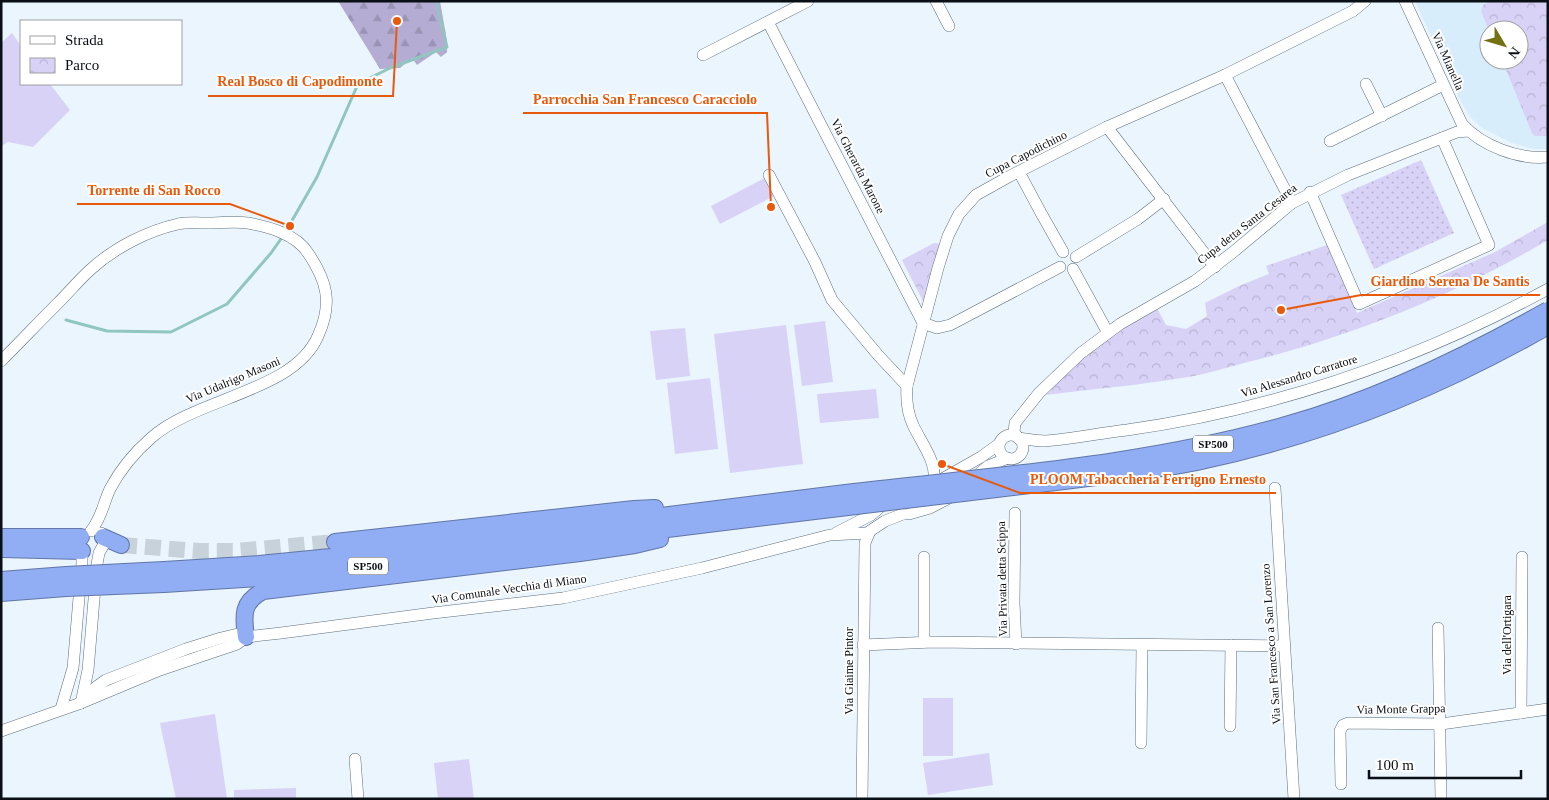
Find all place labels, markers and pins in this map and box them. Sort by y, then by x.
callout: Real Bosco di Capodimonte [208,67,393,96]
callout: Parrocchia San Francesco Caracciolo [523,84,767,113]
callout: Torrente di San Rocco [77,175,230,204]
callout: Giardino Serena De Santis [1361,266,1540,295]
callout: PLOOM Tabaccheria Ferrigno Ernesto [1020,464,1276,493]

